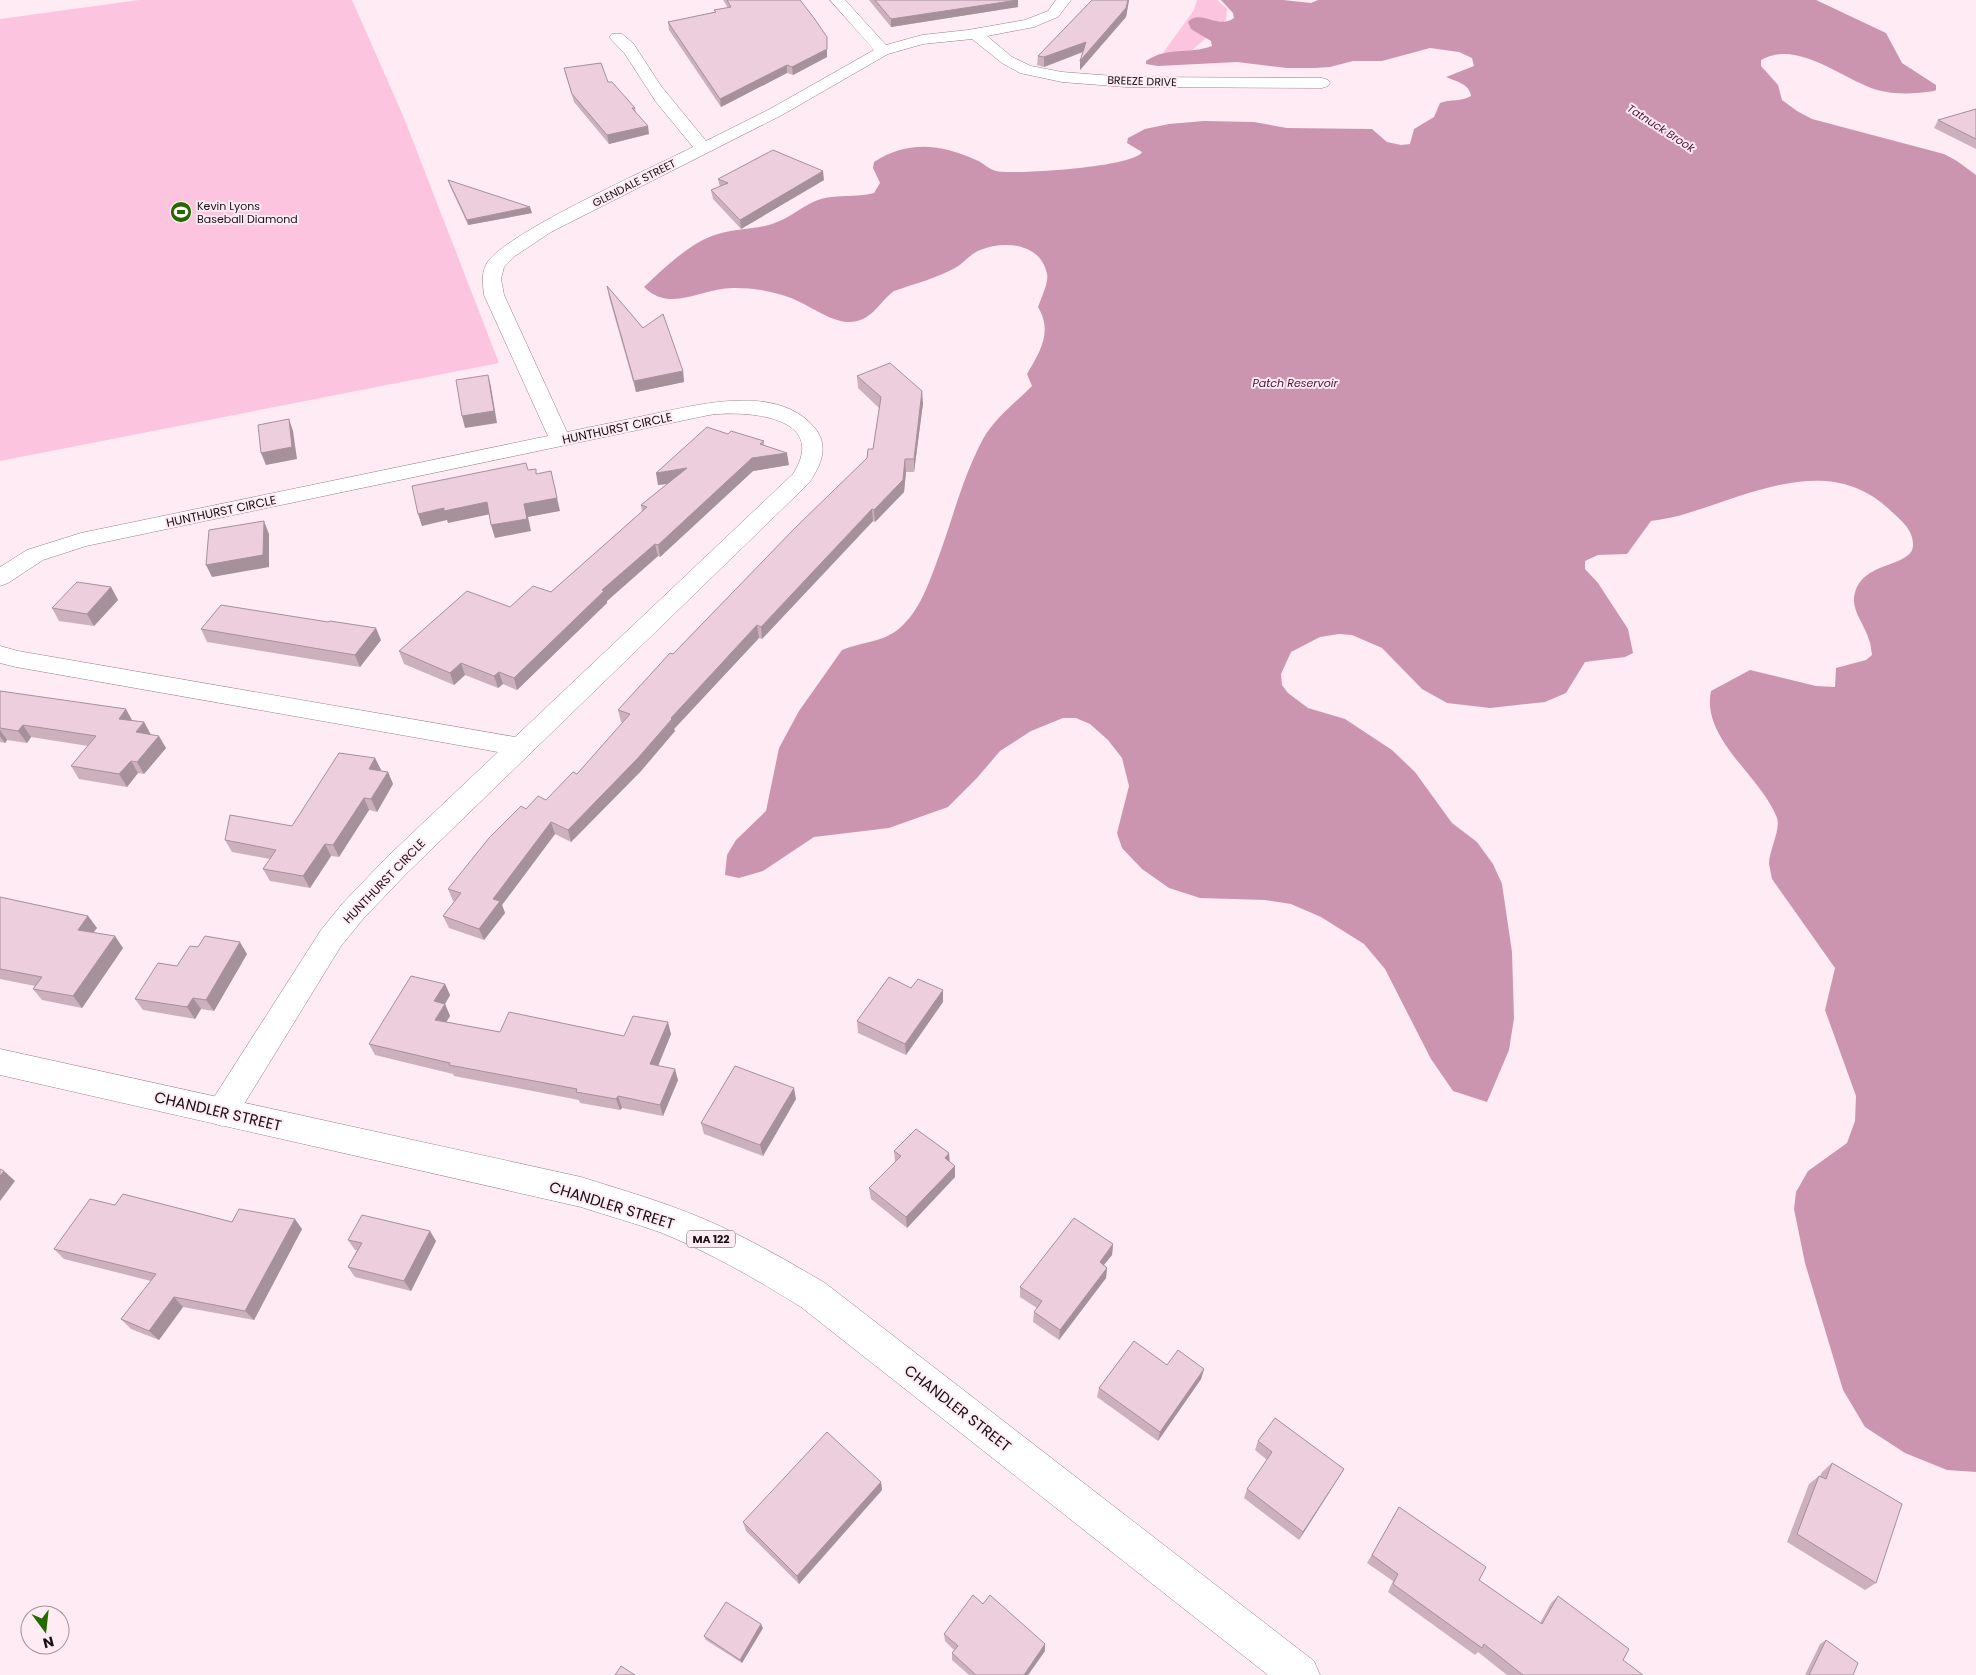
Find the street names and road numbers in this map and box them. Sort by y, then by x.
street label: BREEZE DRIVE [1107,72,1177,90]
street label: GLENDALE STREET [590,155,678,211]
street label: HUNTHURST CIRCLE [561,408,673,448]
street label: HUNTHURST CIRCLE [165,491,277,531]
street label: HUNTHURST CIRCLE [339,835,429,927]
street label: CHANDLER STREET [152,1086,284,1136]
street label: CHANDLER STREET [547,1176,677,1234]
road number: MA 122 [687,1230,735,1248]
street label: CHANDLER STREET [900,1360,1016,1456]

